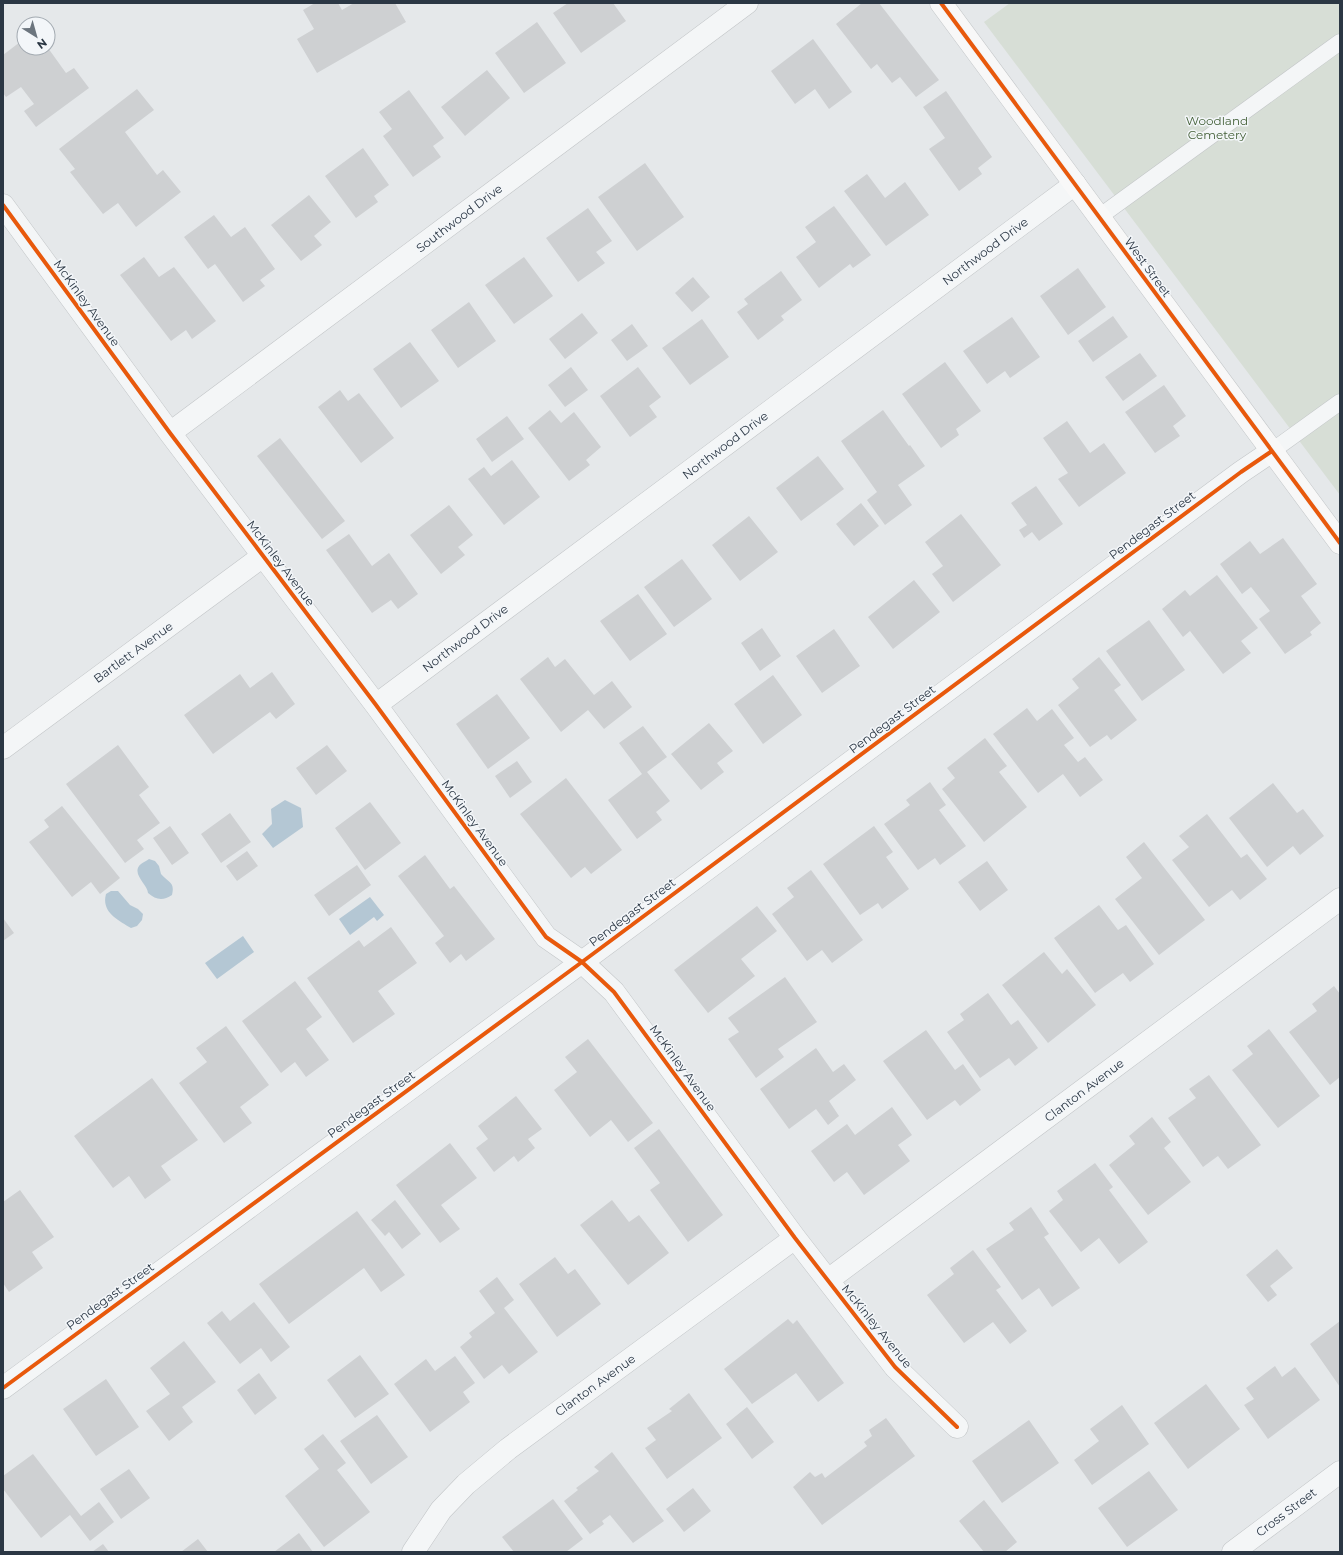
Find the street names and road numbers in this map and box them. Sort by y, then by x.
street label: Southwood Drive [413,181,505,255]
street label: Northwood Drive [939,214,1031,288]
street label: West Street [1121,234,1175,300]
street label: McKinley Avenue [51,257,123,349]
street label: Northwood Drive [679,408,771,482]
street label: Pendegast Street [1106,487,1198,562]
street label: McKinley Avenue [244,517,318,609]
street label: Northwood Drive [419,601,511,675]
street label: Bartlett Avenue [90,618,176,686]
street label: Pendegast Street [846,681,938,756]
street label: McKinley Avenue [439,777,511,869]
street label: Pendegast Street [586,874,678,949]
street label: McKinley Avenue [647,1022,719,1114]
street label: Clanton Avenue [1041,1055,1127,1125]
street label: Pendegast Street [324,1067,418,1141]
street label: Pendegast Street [63,1259,157,1333]
street label: McKinley Avenue [839,1281,915,1371]
street label: Clanton Avenue [552,1351,638,1419]
street label: Cross Street [1253,1484,1319,1540]

